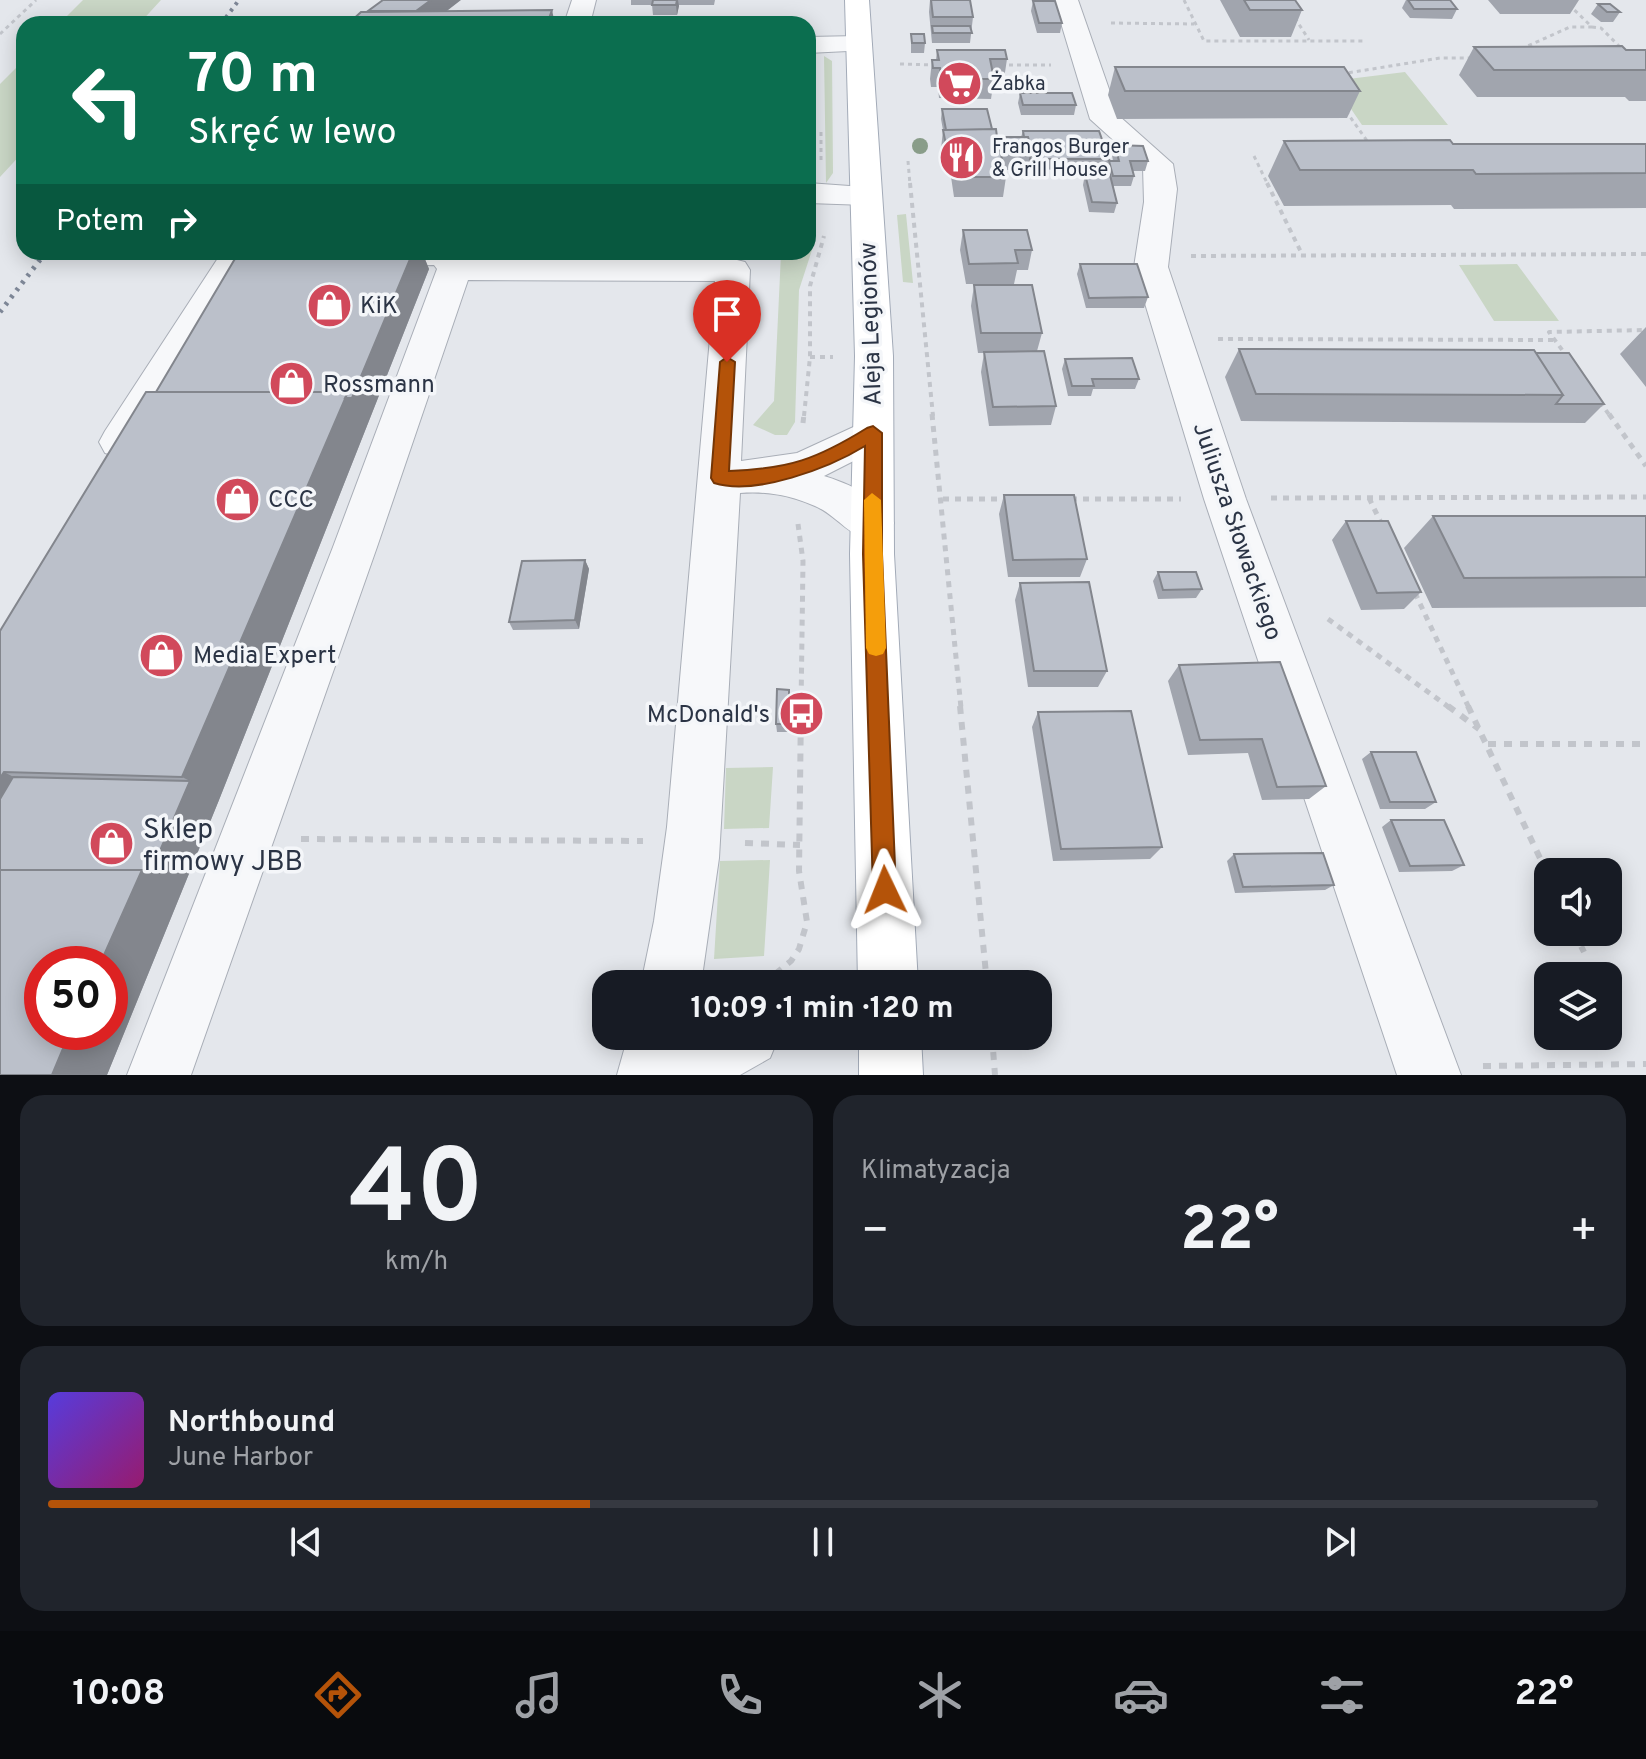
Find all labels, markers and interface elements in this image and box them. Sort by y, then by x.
text: 70 m [188,42,318,112]
icon: left [56,48,160,152]
supermarket icon: Żabka [935,59,983,107]
place label: Żabka [990,71,1045,98]
text: Skręć w lewo [188,111,397,157]
restaurant icon: Frangos Burger & Grill House [937,134,985,182]
place label: Frangos Burger & Grill House [992,135,1130,184]
icon: right [160,200,204,244]
text: Potem [56,204,144,241]
street label: Aleja Legionów [854,241,890,406]
pin [693,280,761,362]
shop icon: KiK [305,281,353,329]
place label: KiK [360,292,398,322]
icon: arrive [705,292,749,336]
shop icon: Rossmann [268,360,316,408]
place label: Rossmann [323,371,435,401]
street label: Juliusza Słowackiego [1185,419,1288,645]
shop icon: CCC [213,475,261,523]
place label: CCC [268,486,314,516]
shop icon: Media Expert [138,631,186,679]
place label: Media Expert [193,642,336,672]
bus stop icon: McDonald's [777,690,825,738]
place label: McDonald's [647,701,770,731]
place label: Sklep firmowy JBB [143,813,303,881]
shop icon: Sklep firmowy JBB [88,820,136,868]
position arrow [843,848,927,932]
map controls [1534,858,1622,1050]
button: sound [1534,858,1622,946]
speed limit sign: 50 [24,946,128,1050]
button: layers [1534,962,1622,1050]
text: 10:09 · 1 min · 120 m [690,991,954,1028]
text: 40 [349,1128,484,1260]
text: Klimatyzacja [861,1155,1010,1188]
text: 22° [1180,1195,1279,1271]
text: − [861,1205,889,1261]
text: + [1570,1205,1598,1261]
text: km/h [385,1246,448,1279]
text: Northbound [168,1405,335,1442]
text: June Harbor [168,1442,313,1475]
icon: previous [284,1520,328,1564]
icon: pause [801,1520,845,1564]
icon: next [1318,1520,1362,1564]
icon: directions [310,1667,366,1723]
icon: music [511,1667,567,1723]
icon: phone [712,1667,768,1723]
icon: climate [912,1667,968,1723]
icon: car [1113,1667,1169,1723]
icon: filters [1314,1667,1370,1723]
text: 10:08 [72,1672,166,1718]
text: 22° [1515,1672,1574,1718]

